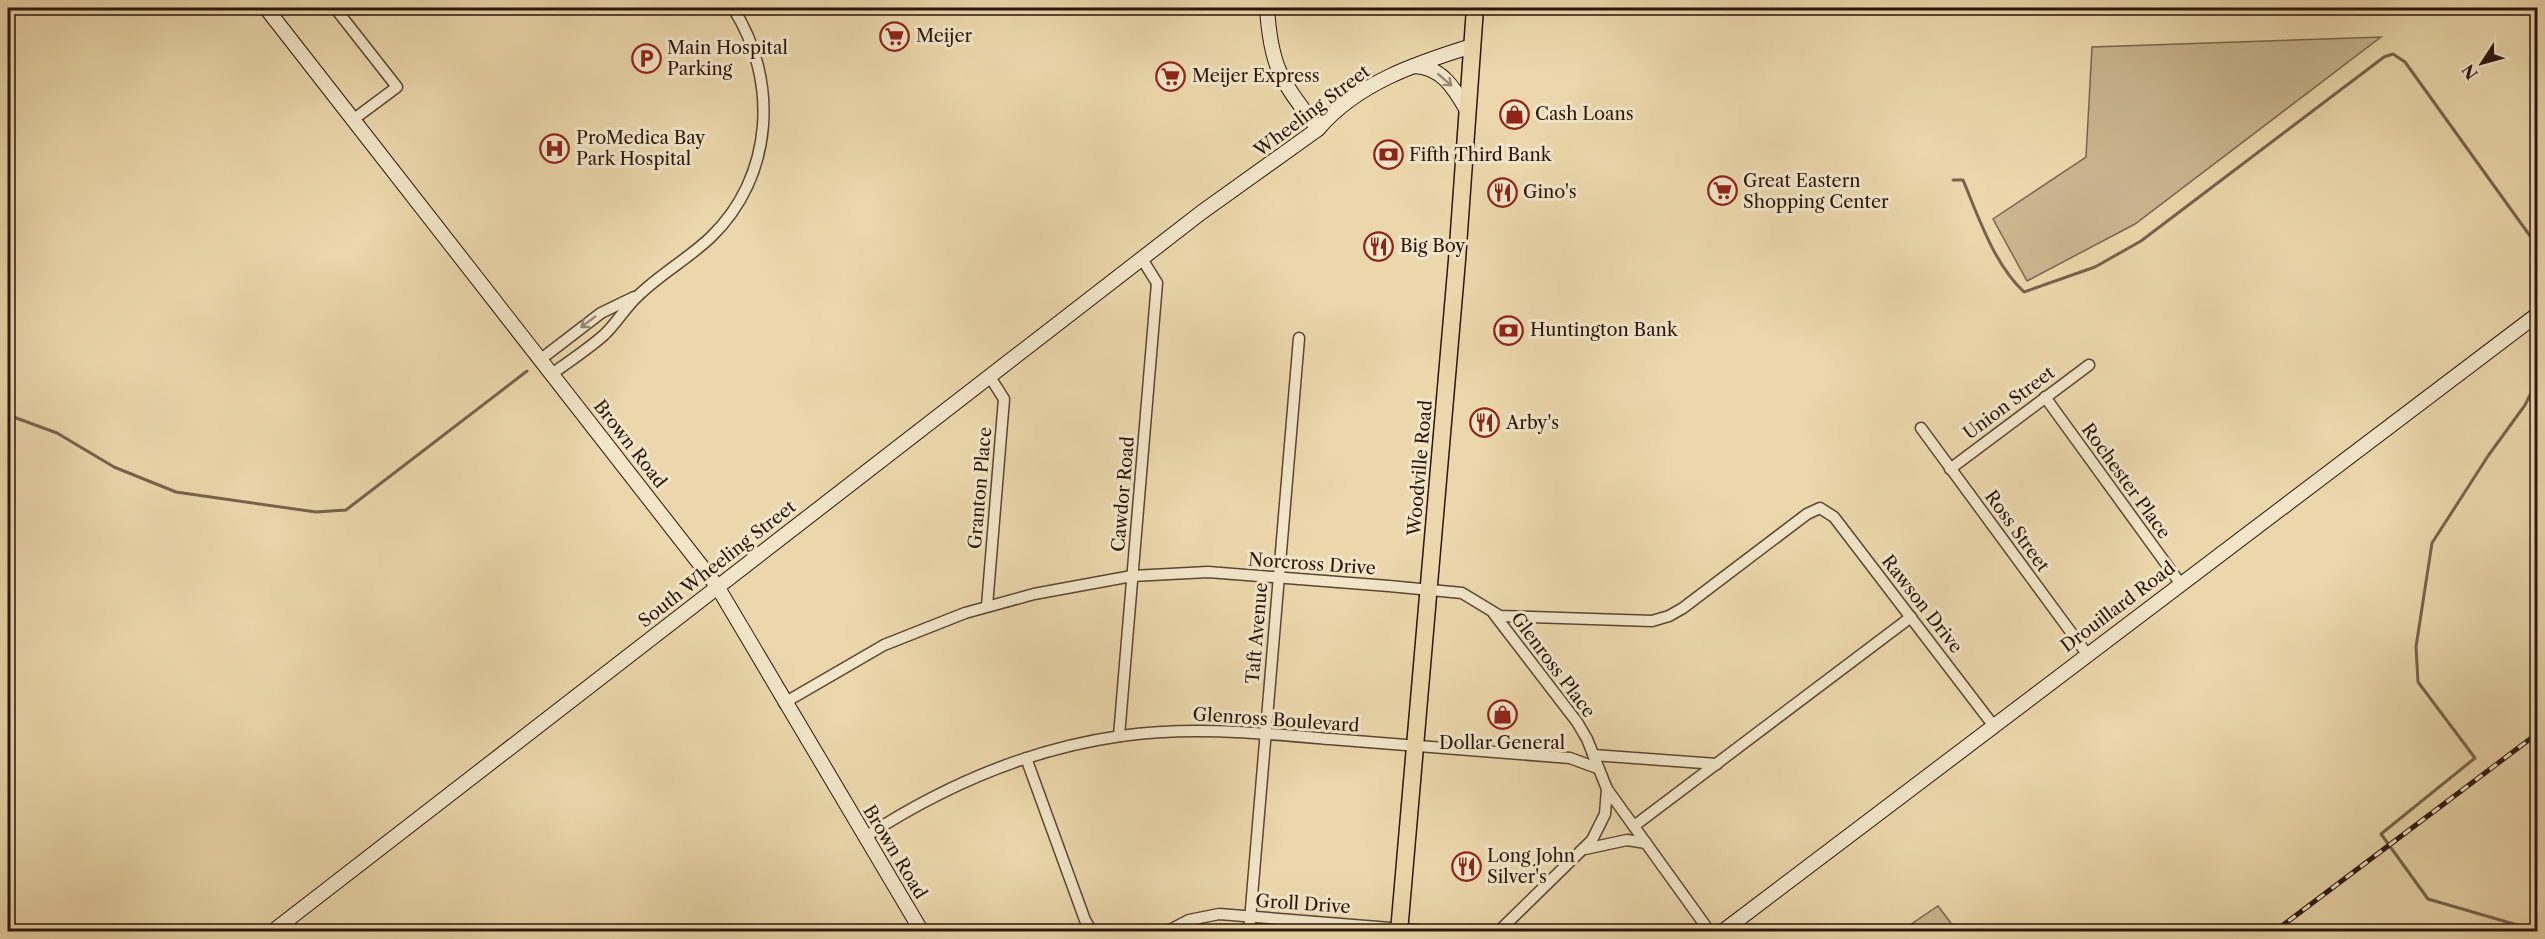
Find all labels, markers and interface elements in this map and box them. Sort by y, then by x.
supermarket icon: Meijer [879,20,911,52]
place label: Meijer [916,25,973,47]
north arrow [2452,33,2512,93]
place label: Main Hospital Parking [667,37,788,80]
parking icon: Main Hospital Parking [630,42,662,74]
supermarket icon: Meijer Express [1155,60,1187,92]
street label: Wheeling Street [1249,60,1375,162]
text: N [2458,60,2482,83]
place label: Meijer Express [1192,65,1320,87]
one-way arrow [1437,73,1453,86]
shop icon: Cash Loans [1498,98,1530,130]
place label: Cash Loans [1535,103,1634,125]
place label: ProMedica Bay Park Hospital [576,127,706,170]
hospital icon: ProMedica Bay Park Hospital [539,132,571,164]
bank icon: Fifth Third Bank [1372,139,1404,171]
place label: Fifth Third Bank [1409,144,1553,166]
place label: Great Eastern Shopping Center [1743,170,1889,213]
supermarket icon: Great Eastern Shopping Center [1706,175,1738,207]
restaurant icon: Gino's [1486,176,1518,208]
place label: Gino's [1523,181,1577,203]
restaurant icon: Big Boy [1363,230,1395,262]
place label: Big Boy [1400,235,1466,257]
bank icon: Huntington Bank [1493,314,1525,346]
one-way arrow [581,315,597,328]
place label: Huntington Bank [1530,319,1679,341]
street label: Union Street [1959,361,2059,444]
street label: Brown Road [589,396,671,493]
street label: Woodville Road [1403,399,1437,538]
restaurant icon: Arby's [1469,407,1501,439]
place label: Arby's [1505,412,1559,434]
street label: Rochester Place [2077,419,2175,543]
street label: Granton Place [964,426,996,550]
street label: Cawdor Road [1107,435,1139,553]
street label: Ross Street [1980,486,2054,577]
street label: South Wheeling Street [634,495,801,632]
street label: Norcross Drive [1247,549,1377,579]
street label: Rawson Drive [1877,551,1967,657]
street label: Drouillard Road [2057,557,2179,657]
street label: Taft Avenue [1242,581,1272,685]
street label: Glenross Place [1506,608,1600,722]
shop icon: Dollar General [1486,698,1518,730]
street label: Glenross Boulevard [1192,703,1360,737]
place label: Dollar General [1439,732,1565,754]
street label: Brown Road [858,801,932,903]
place label: Long John Silver's [1487,845,1575,888]
restaurant icon: Long John Silver's [1450,850,1482,882]
street label: Groll Drive [1255,890,1351,918]

